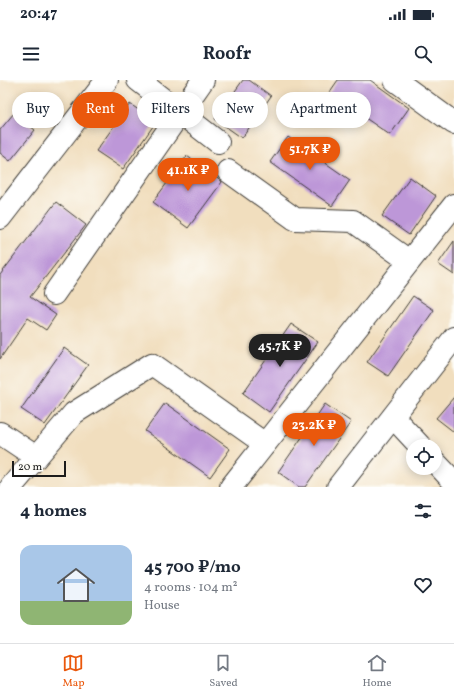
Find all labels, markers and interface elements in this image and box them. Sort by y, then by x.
text: 20:47 [20,4,57,25]
text: Roofr [203,42,251,67]
icon: menu [20,43,42,65]
icon: search [412,43,434,65]
chip: Buy [12,92,64,128]
chip: Rent [72,92,129,128]
chip: Filters [137,92,204,128]
chip: New [212,92,268,128]
chip: Apartment [276,92,371,128]
pin: 51.7K ₽ [273,137,347,171]
text: 51.7K ₽ [289,141,331,159]
pin: 41.1K ₽ [151,158,225,192]
text: 41.1K ₽ [167,162,209,180]
pin: 45.7K ₽ [243,334,317,368]
text: 45.7K ₽ [258,338,302,356]
pin: 23.2K ₽ [277,413,351,447]
text: 23.2K ₽ [292,417,336,435]
map controls [406,439,442,475]
button: locate [406,439,442,475]
scale bar [12,459,66,478]
text: 20 m [18,460,42,475]
text: 4 homes [20,500,87,523]
icon: filters [412,500,434,522]
text: 45 700 ₽/mo [144,556,241,579]
icon: home [52,561,100,609]
icon: heart [412,574,434,596]
text: 4 rooms · 104 m² [144,579,238,597]
text: House [144,597,180,615]
tab: Map [62,652,84,691]
tab: Saved [209,652,238,691]
tab: Home [362,652,392,691]

